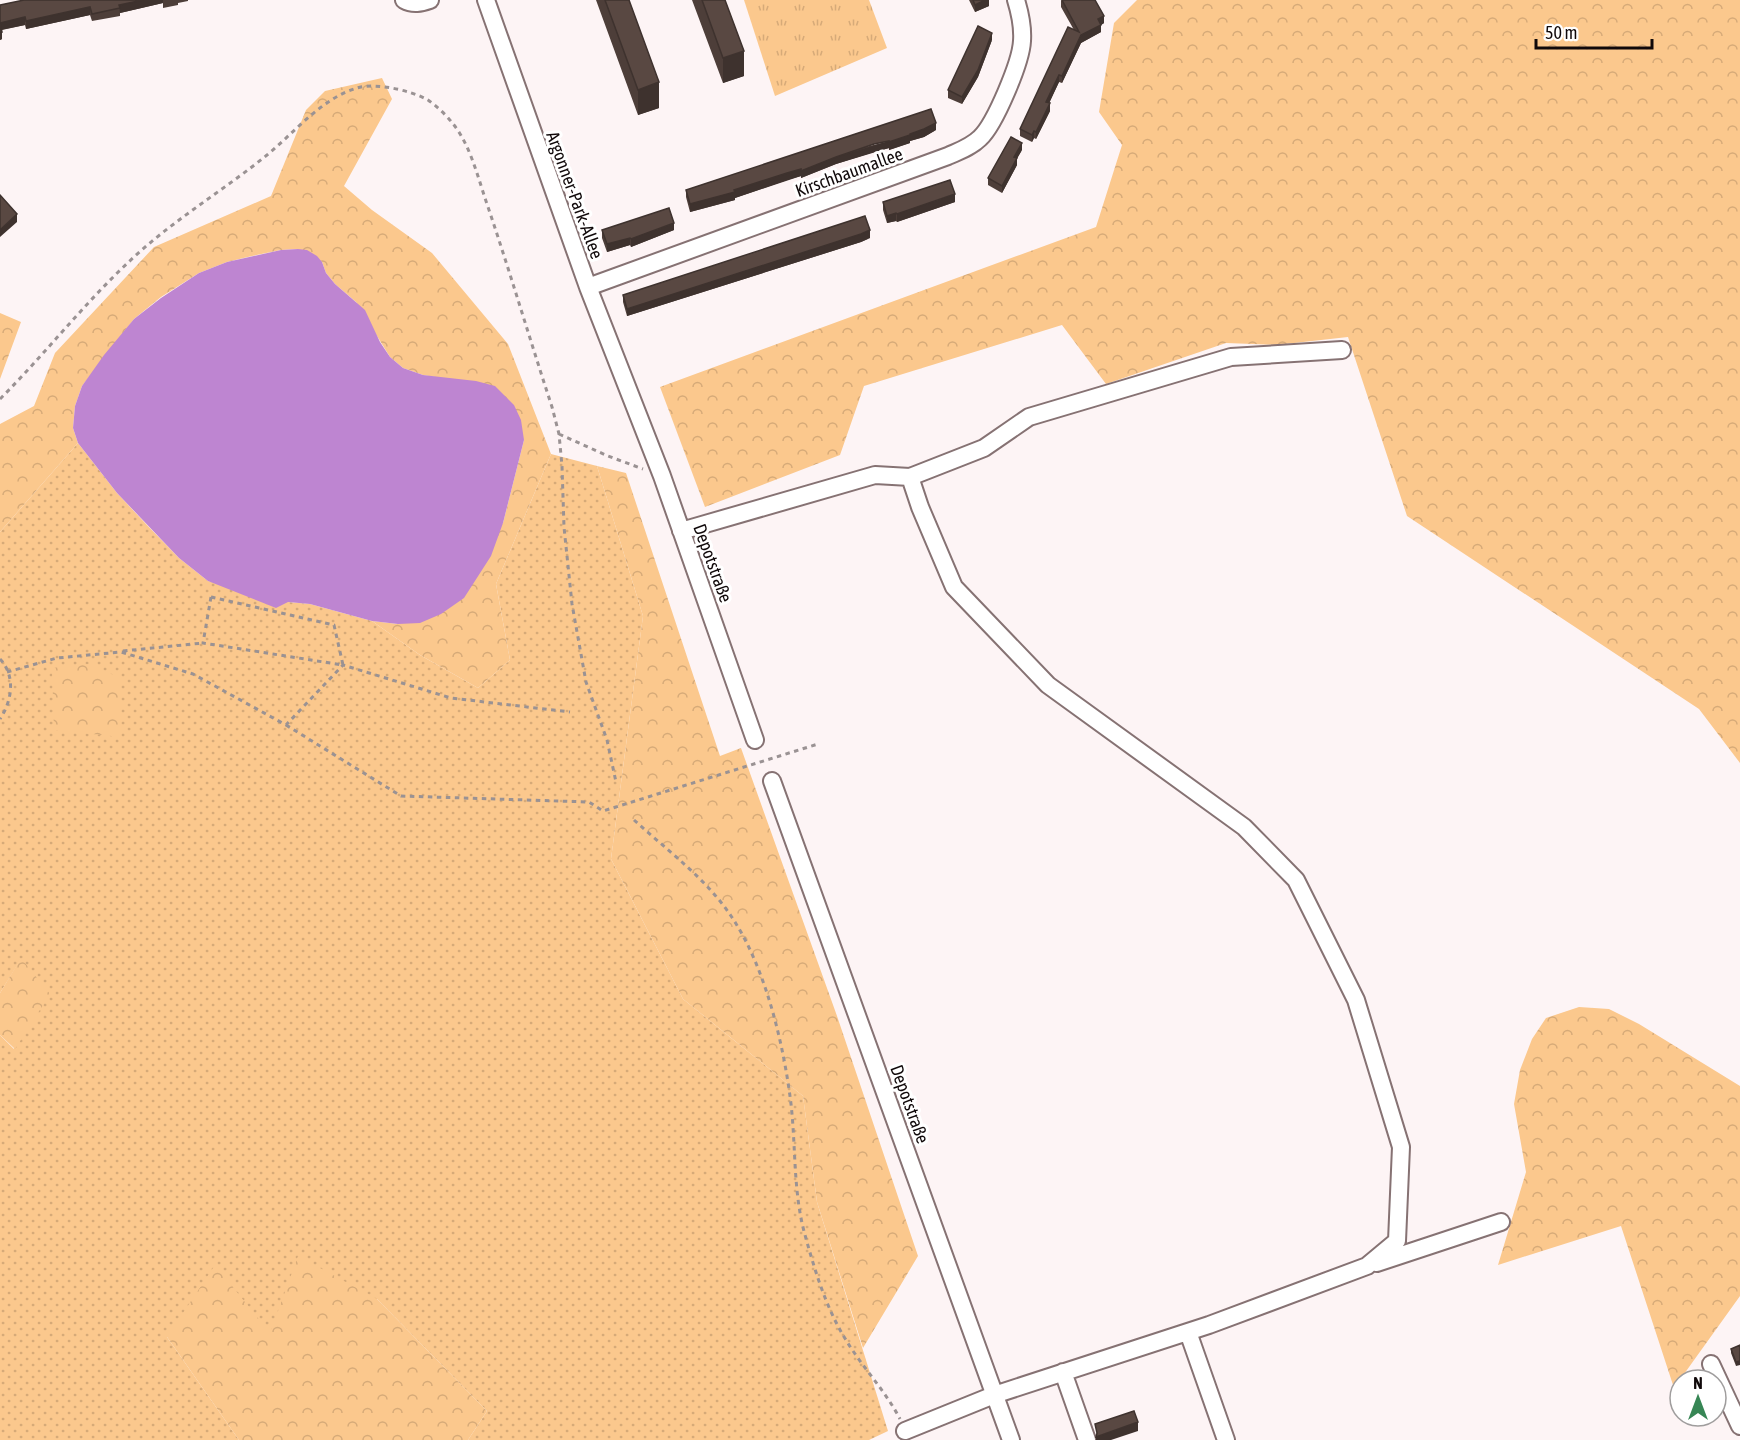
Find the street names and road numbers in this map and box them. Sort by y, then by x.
street label: Argonner-Park-Allee [542,129,608,261]
street label: Kirschbaumallee [793,143,905,201]
street label: Depotstraße [689,521,737,605]
street label: Depotstraße [886,1062,934,1146]

